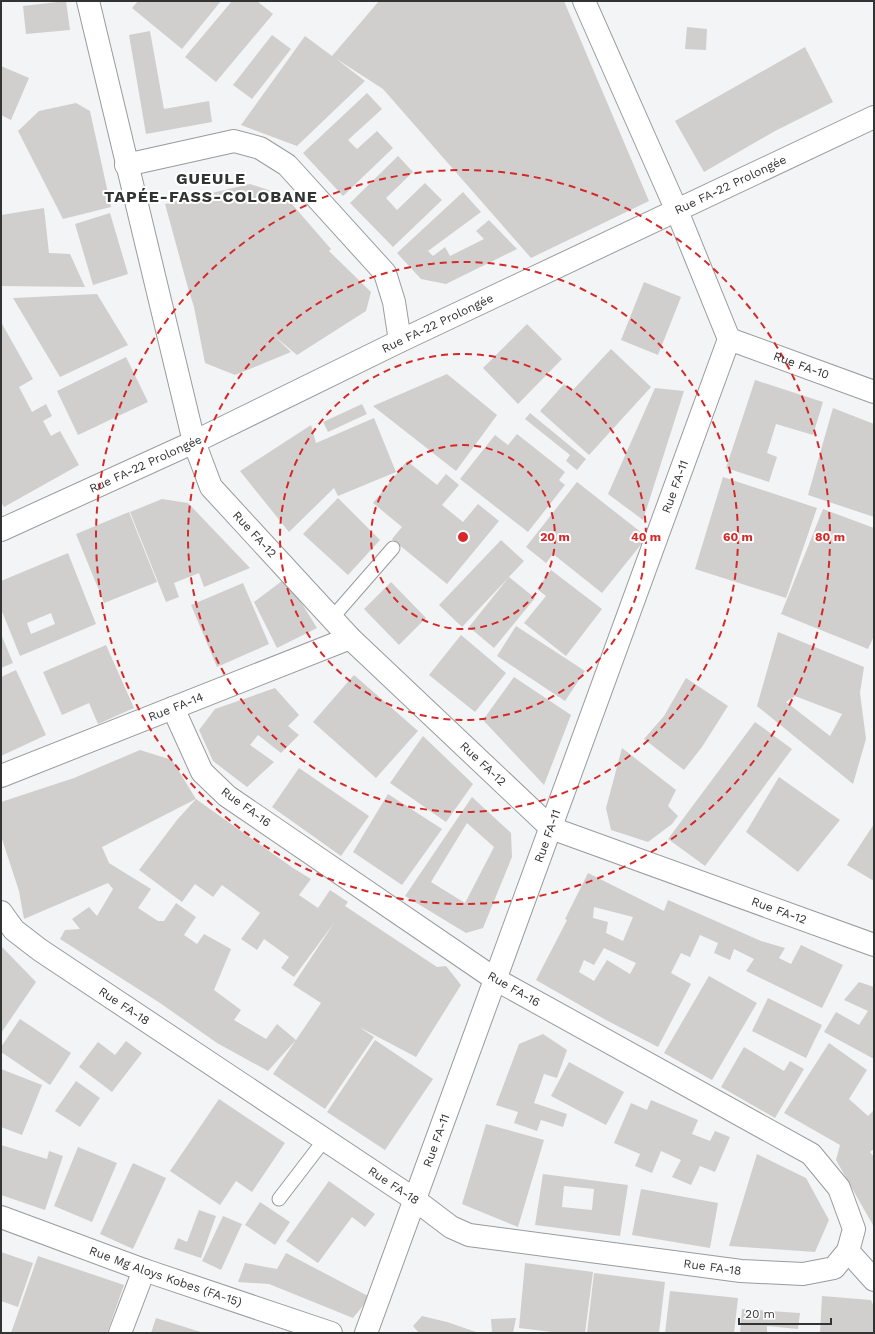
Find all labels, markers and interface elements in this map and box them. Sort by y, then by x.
street label: Rue FA-22 Prolongée [672,152,789,217]
district label: GUEULE TAPÉE-FASS-COLOBANE [104,169,318,206]
street label: Rue FA-22 Prolongée [379,291,496,356]
street label: Rue FA-10 [772,349,831,382]
street label: Rue FA-22 Prolongée [87,432,204,496]
street label: Rue FA-11 [659,458,691,515]
street label: Rue FA-12 [230,508,279,560]
centre of rings [456,530,470,544]
text: 20 m [540,530,570,544]
text: 40 m [631,530,661,544]
text: 60 m [723,530,753,544]
text: 80 m [815,530,845,544]
street label: Rue FA-14 [146,690,205,724]
street label: Rue FA-12 [457,739,509,789]
street label: Rue FA-16 [218,784,274,830]
street label: Rue FA-11 [531,808,564,865]
street label: Rue FA-12 [749,894,809,927]
street label: Rue FA-16 [485,968,543,1010]
street label: Rue FA-18 [96,984,152,1028]
street label: Rue FA-11 [420,1112,452,1169]
street label: Rue FA-18 [366,1164,422,1207]
street label: Rue Mg Aloys Kobes (FA-15) [87,1243,244,1309]
street label: Rue FA-18 [683,1256,742,1278]
scale bar [739,1300,831,1326]
text: 20 m [745,1307,775,1321]

